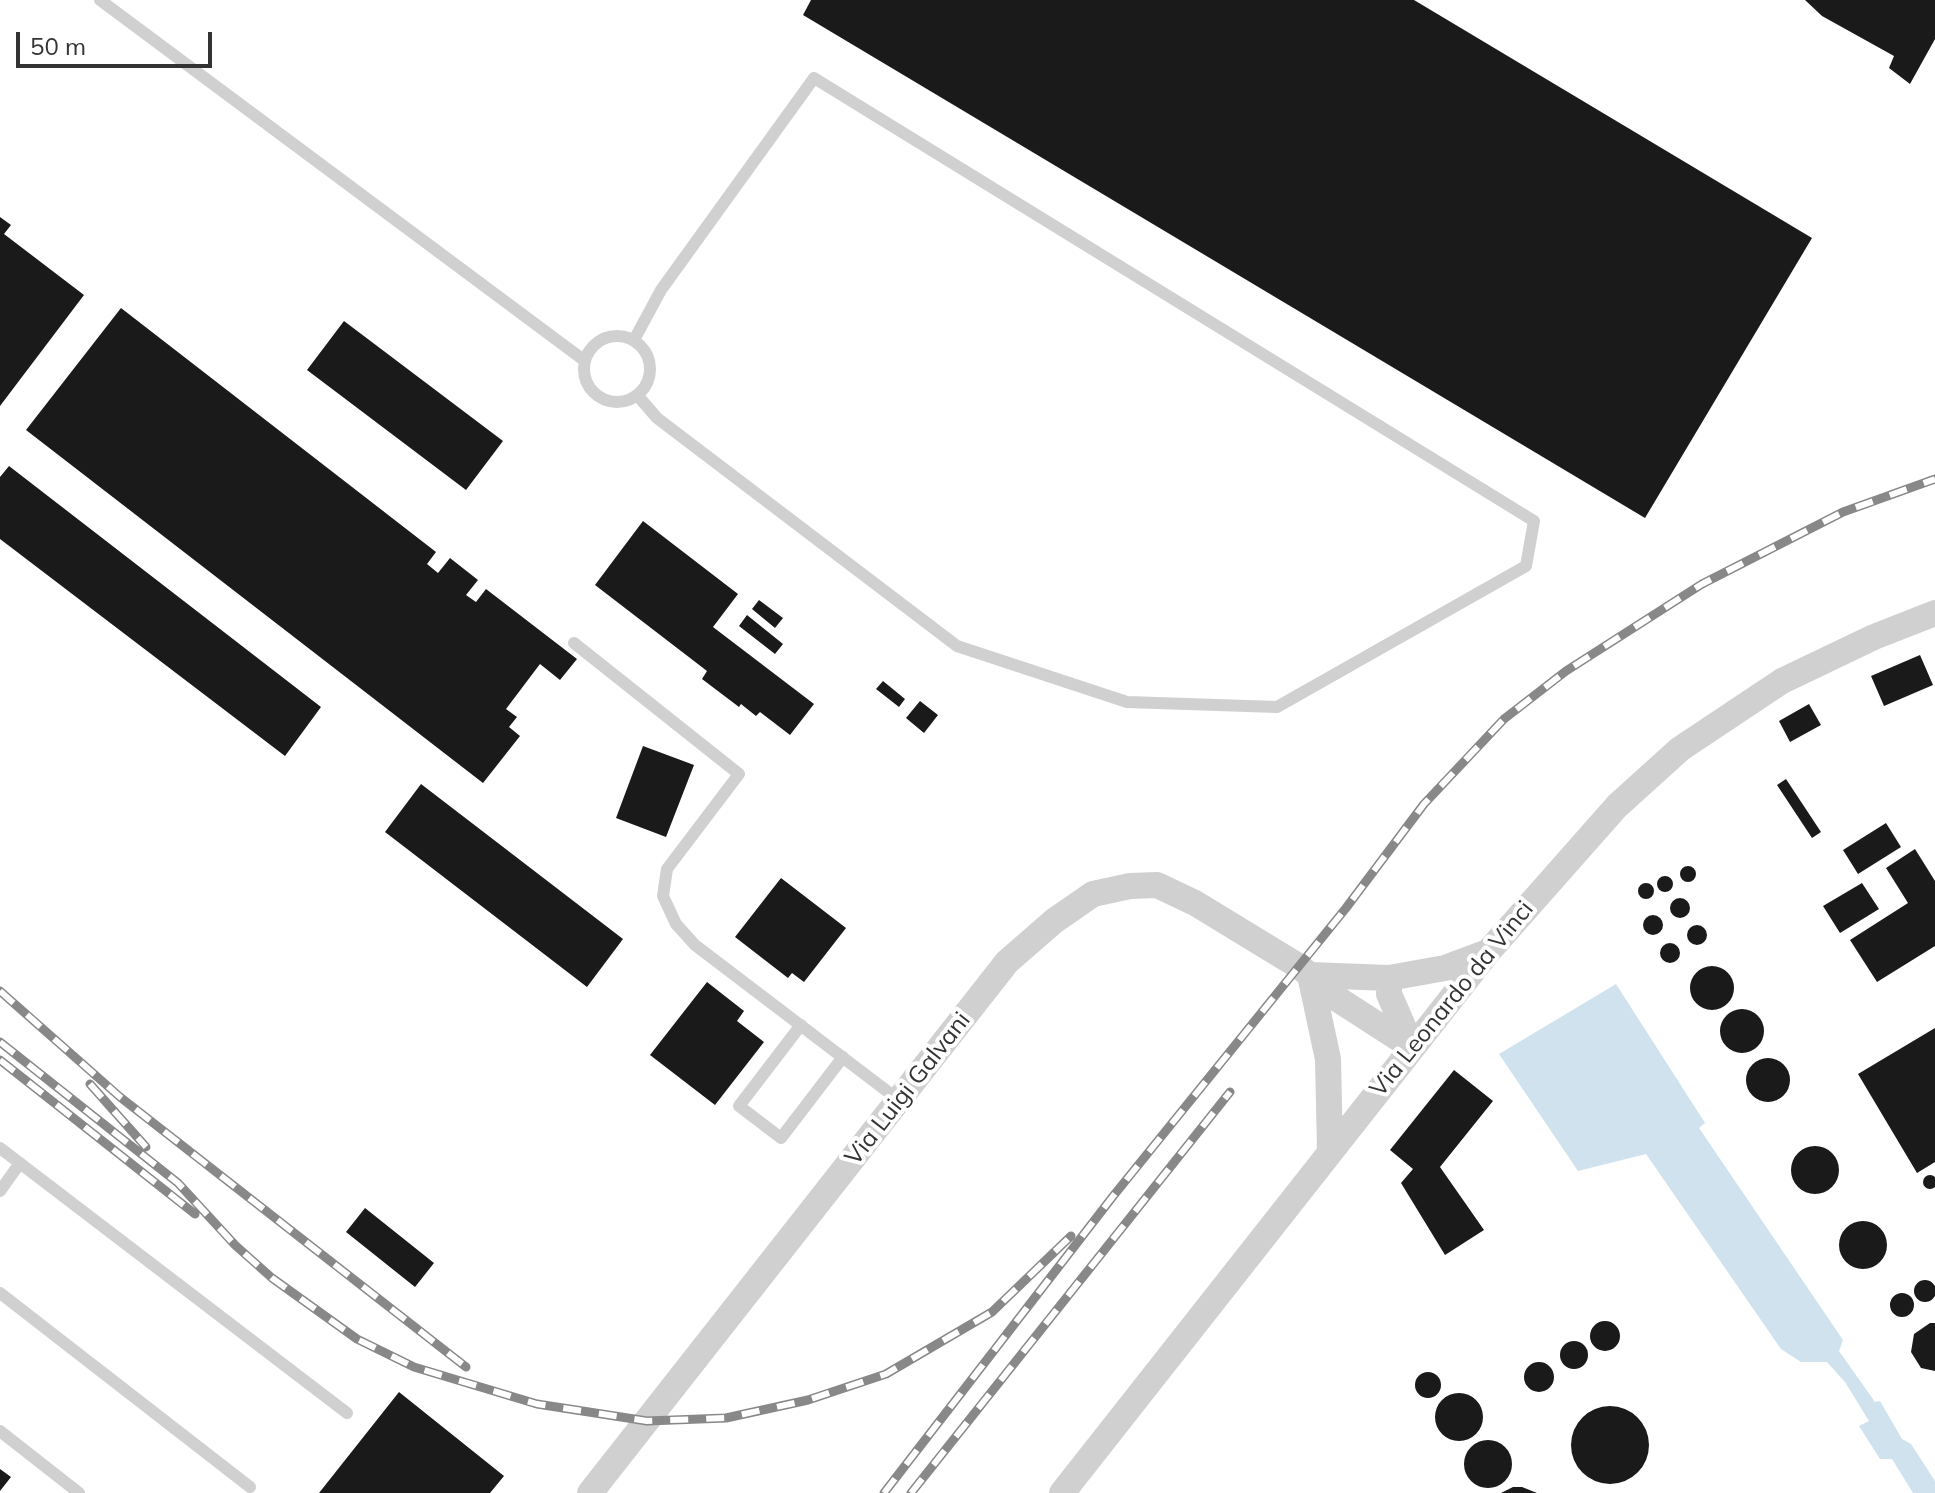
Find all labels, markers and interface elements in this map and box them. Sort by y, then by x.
scale bar [20,16,216,66]
text: 50 m [30,31,86,61]
street label: Via Leonardo da Vinci [1364,895,1540,1103]
street label: Via Luigi Galvani [839,1007,977,1171]

